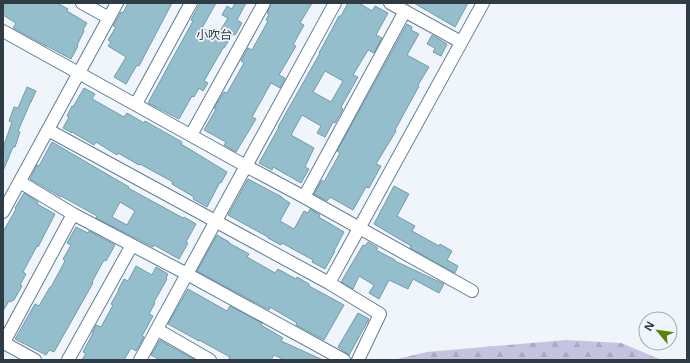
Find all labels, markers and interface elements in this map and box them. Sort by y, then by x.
district label: 小吹台 [196,26,232,43]
north arrow [638,311,678,351]
text: N [640,318,658,333]

